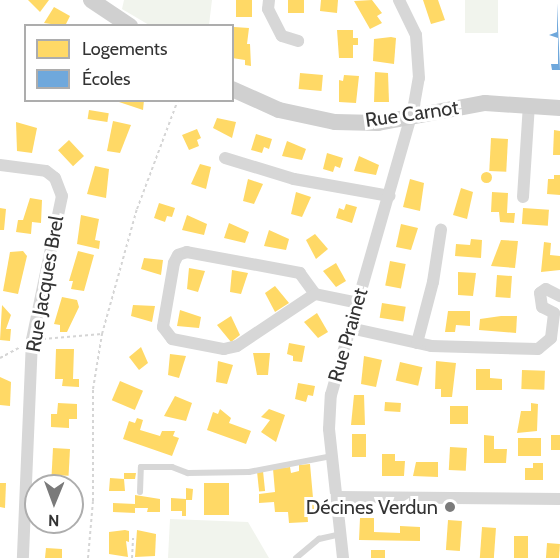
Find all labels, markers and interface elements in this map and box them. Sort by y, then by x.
legend [24,24,234,102]
text: Logements [82,38,167,60]
text: Écoles [82,68,130,90]
street label: Rue Carnot [364,96,460,132]
street label: Rue Jacques Brel [21,214,69,354]
street label: Rue Prainet [323,285,373,385]
north arrow [24,474,84,534]
place label: Décines Verdun [306,495,438,519]
marker: Décines Verdun [443,500,457,514]
text: N [48,511,60,530]

